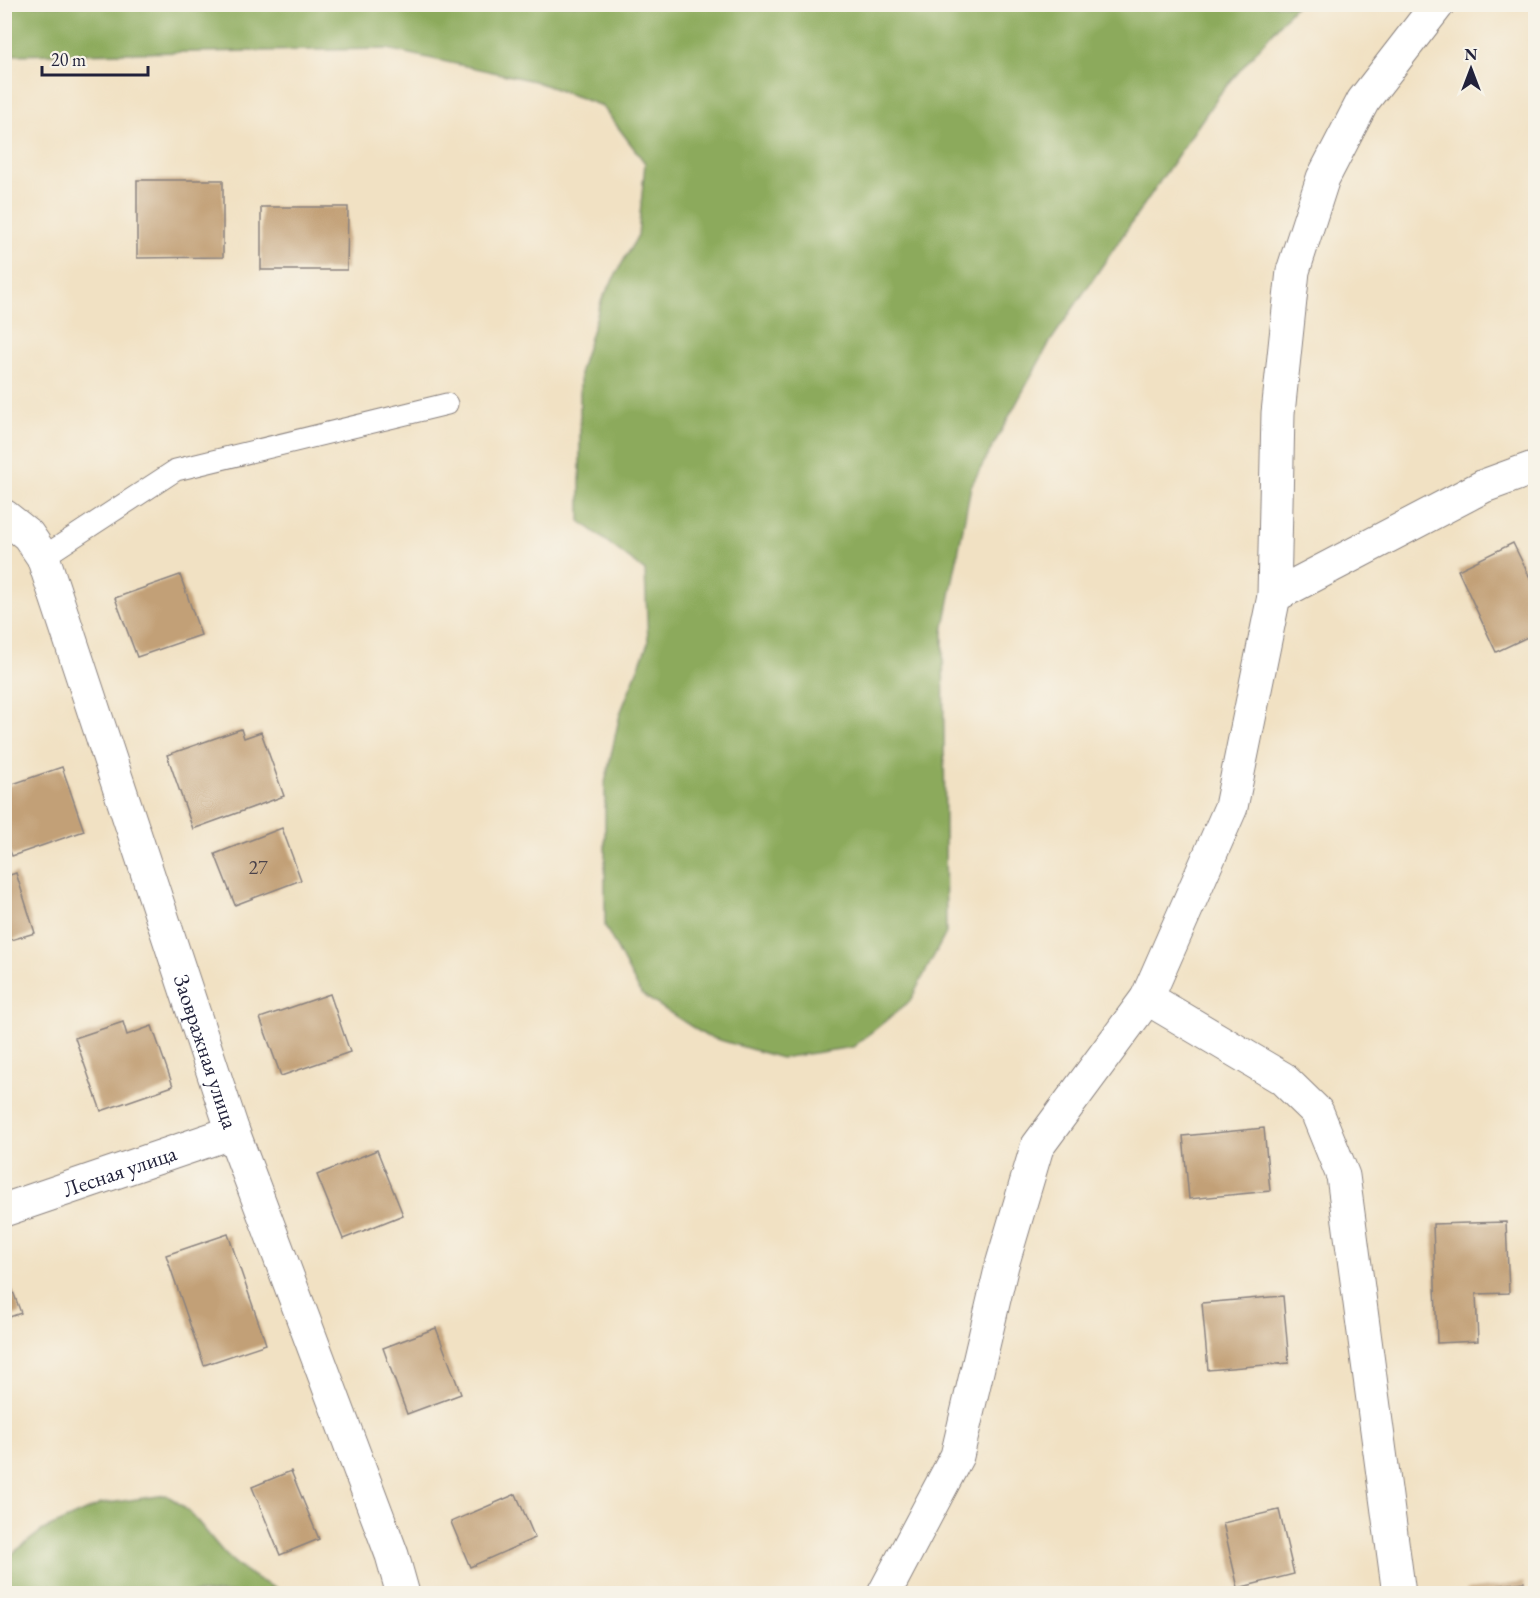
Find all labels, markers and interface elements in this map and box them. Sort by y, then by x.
scale bar [42,39,148,77]
north arrow [1441,39,1501,99]
text: N [1465,44,1478,65]
text: 20 m [51,48,86,71]
house number: 27 [248,854,268,880]
street label: Заовражная улица [167,971,245,1133]
street label: Лесная улица [59,1138,181,1204]

